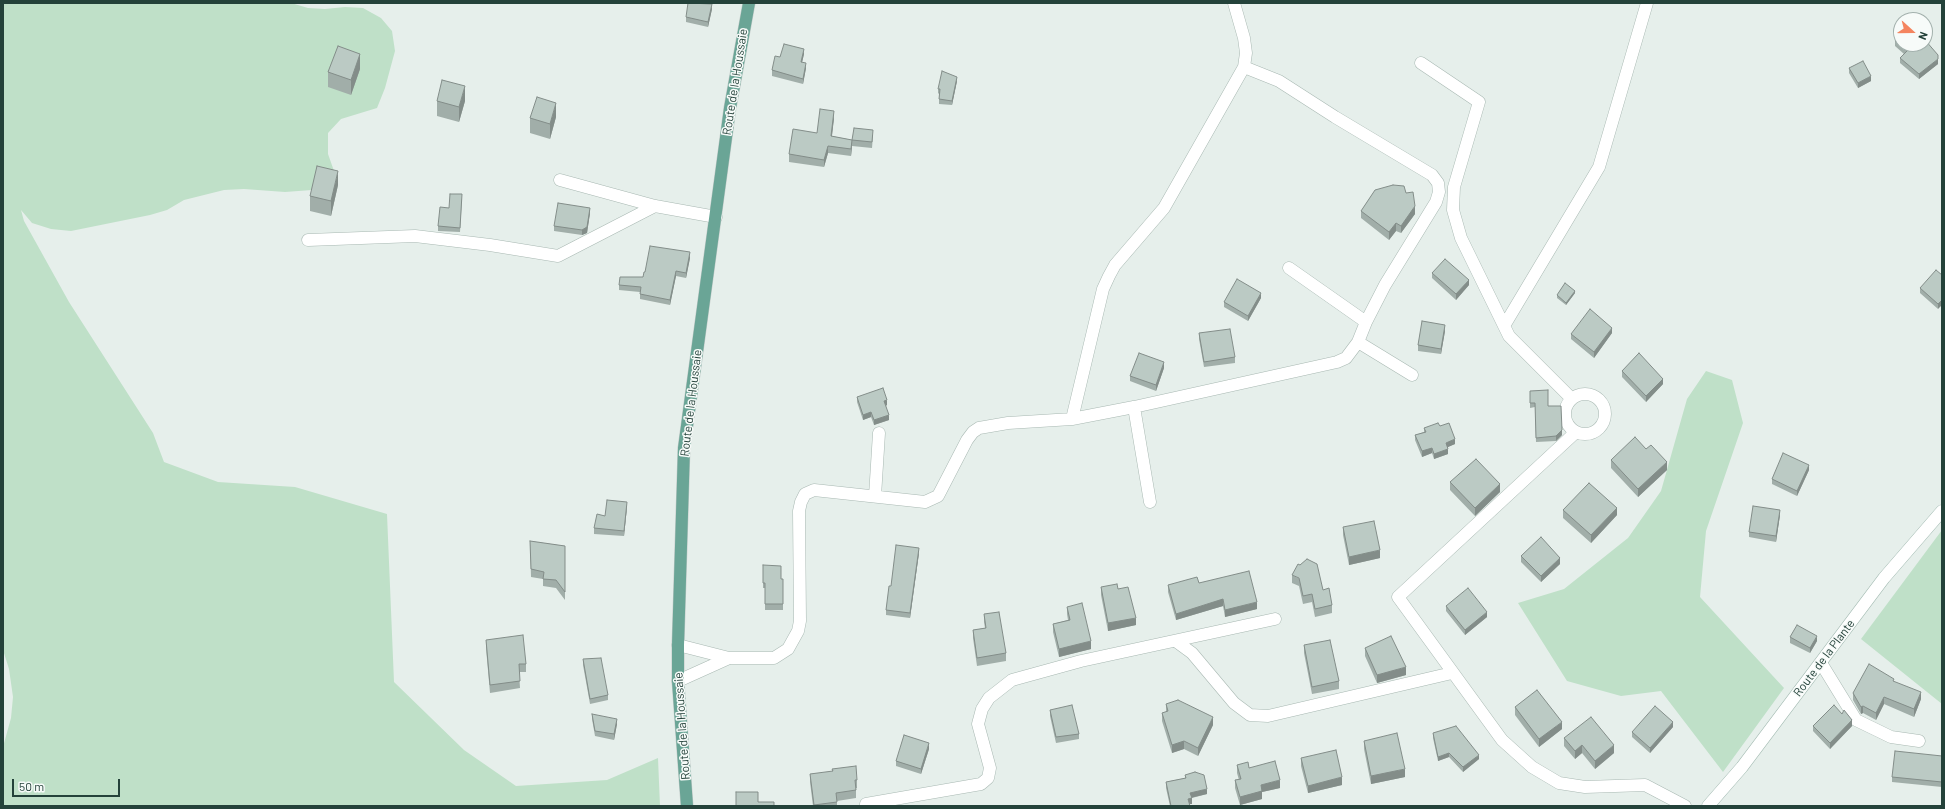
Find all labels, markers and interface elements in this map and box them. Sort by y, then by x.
north arrow [1893,12,1933,52]
street label: Route de la Houssaie [719,28,751,136]
text: N [1916,30,1931,42]
street label: Route de la Houssaie [677,349,705,457]
street label: Route de la Plante [1790,617,1858,699]
street label: Route de la Houssaie [671,672,693,780]
scale bar [14,771,122,797]
text: 50 m [19,779,44,793]

